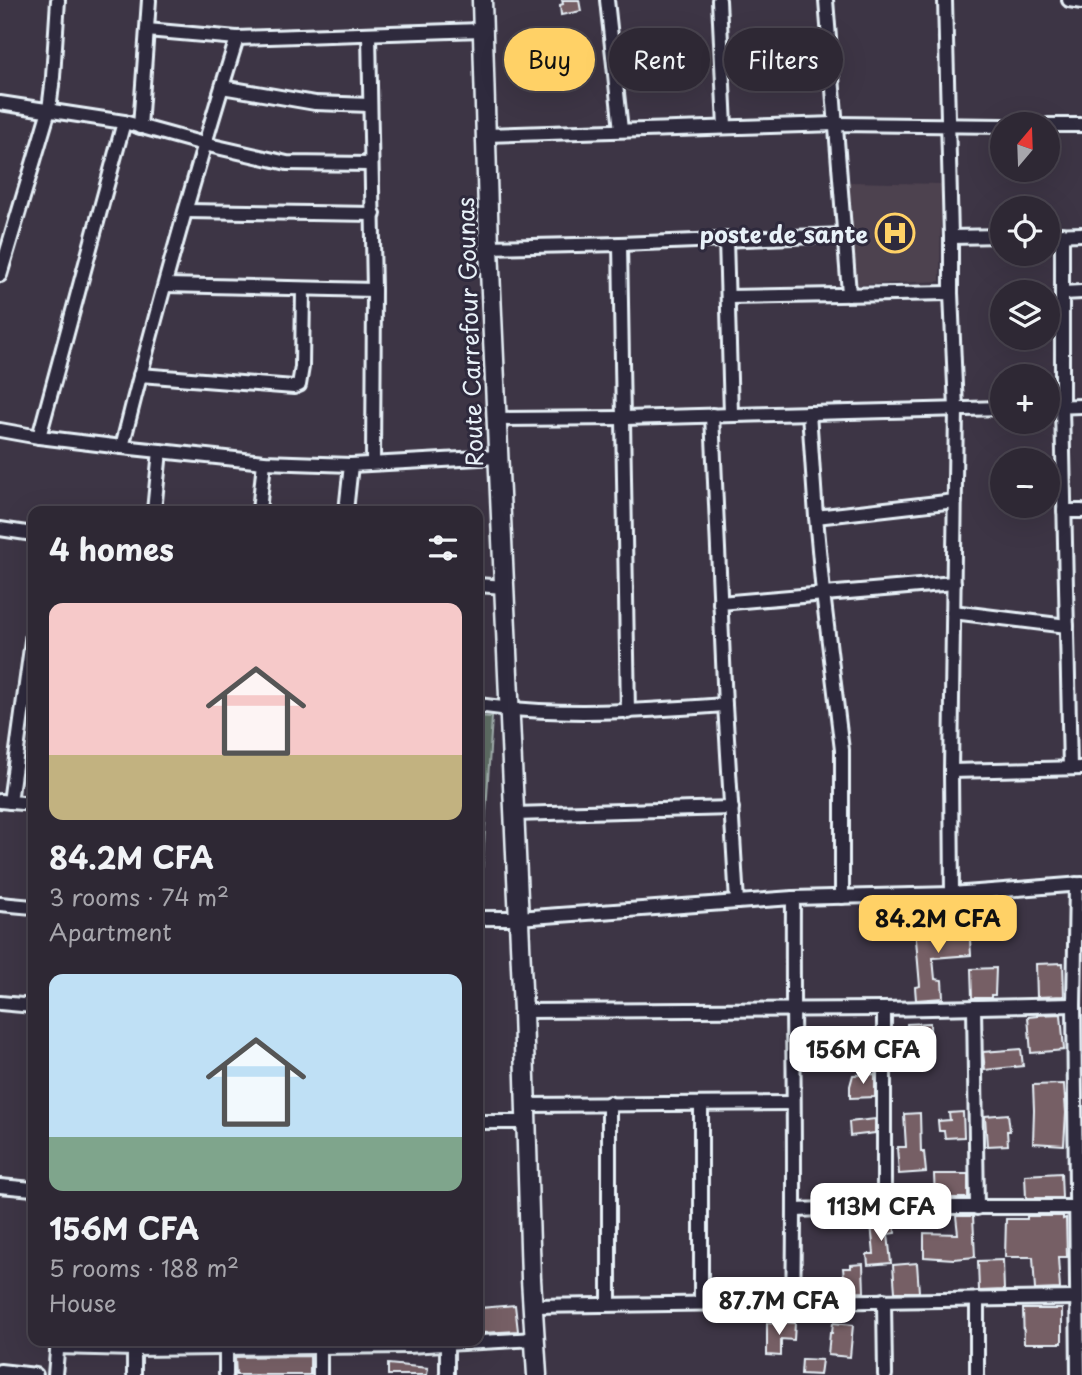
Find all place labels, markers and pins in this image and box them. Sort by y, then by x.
hospital icon: poste de sante [874,212,916,254]
place label: poste de sante [700,216,868,251]
pin: 84.2M CFA [858,895,1018,955]
pin: 156M CFA [791,1026,935,1086]
pin: 113M CFA [809,1184,953,1243]
pin: 87.7M CFA [699,1278,859,1337]

